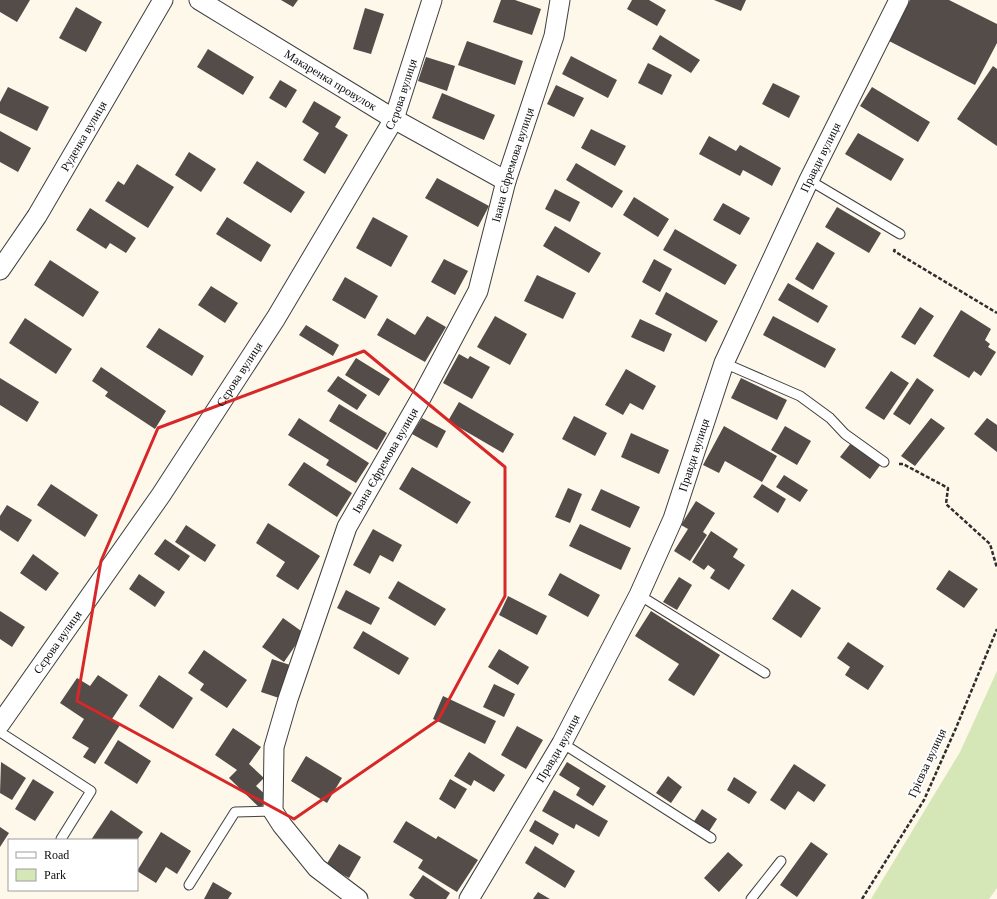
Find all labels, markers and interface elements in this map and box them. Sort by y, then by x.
street label: Макаренка провулок [282,47,379,114]
street label: Сєрова вулиця [382,57,420,132]
street label: Руденка вулиця [58,98,110,174]
street label: Івана Єфремова вулиця [489,105,537,224]
street label: Правди вулиця [797,120,844,194]
street label: Сєрова вулиця [213,339,266,409]
street label: Івана Єфремова вулиця [349,405,421,516]
street label: Правди вулиця [675,416,713,493]
street label: Сєрова вулиця [30,607,85,677]
street label: Правди вулиця [533,711,583,785]
street label: Грієвза вулиця [905,726,949,800]
legend [8,839,138,891]
text: Road [44,848,69,862]
text: Park [44,868,66,882]

